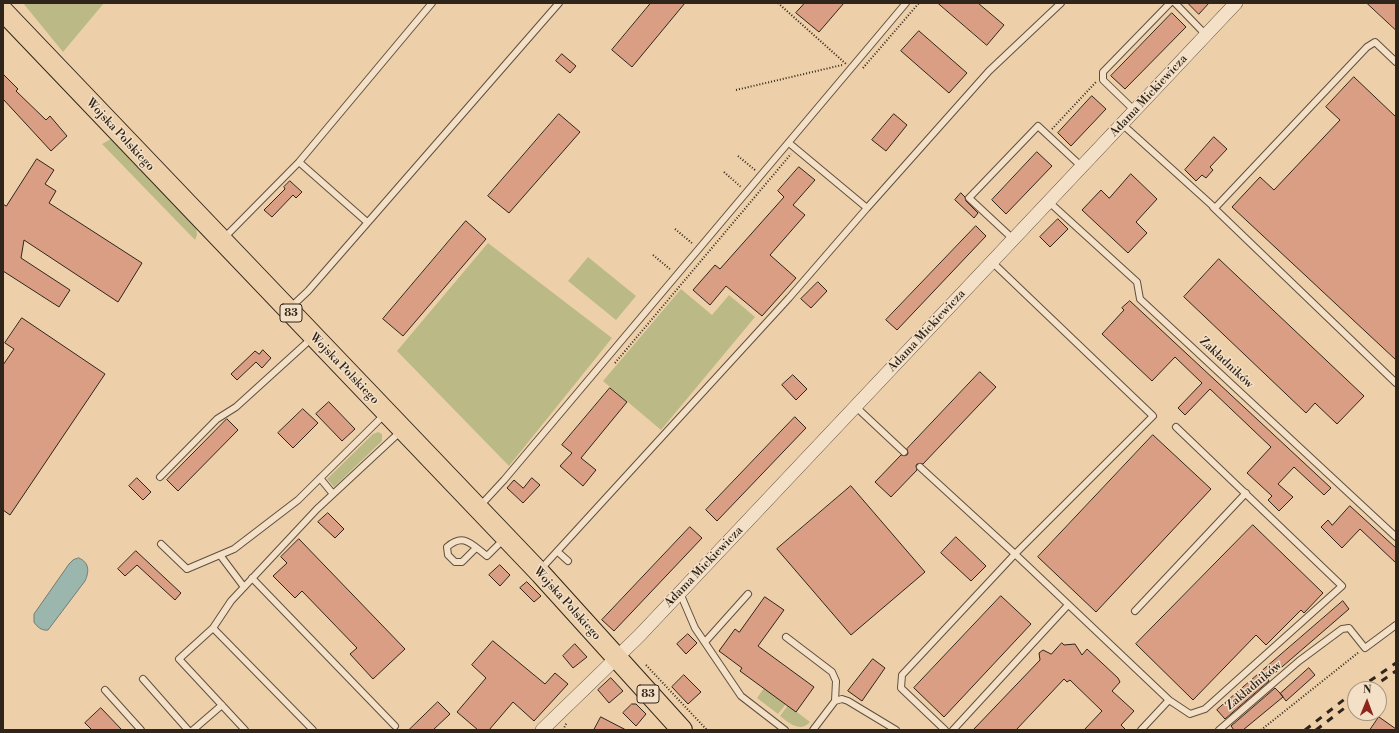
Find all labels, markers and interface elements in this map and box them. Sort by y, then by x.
street label: Adama Mickiewicza [1107,52,1191,140]
street label: Wojska Polskiego [83,96,157,174]
street label: Adama Mickiewicza [885,287,969,375]
road number: 83 [280,304,302,322]
street label: Wojska Polskiego [306,330,382,408]
street label: Zakładników [1196,334,1256,392]
street label: Adama Mickiewicza [662,524,746,610]
street label: Wojska Polskiego [530,564,604,644]
street label: Zakładników [1223,658,1285,714]
north arrow [1347,681,1387,721]
text: N [1363,683,1372,697]
road number: 83 [637,685,659,703]

